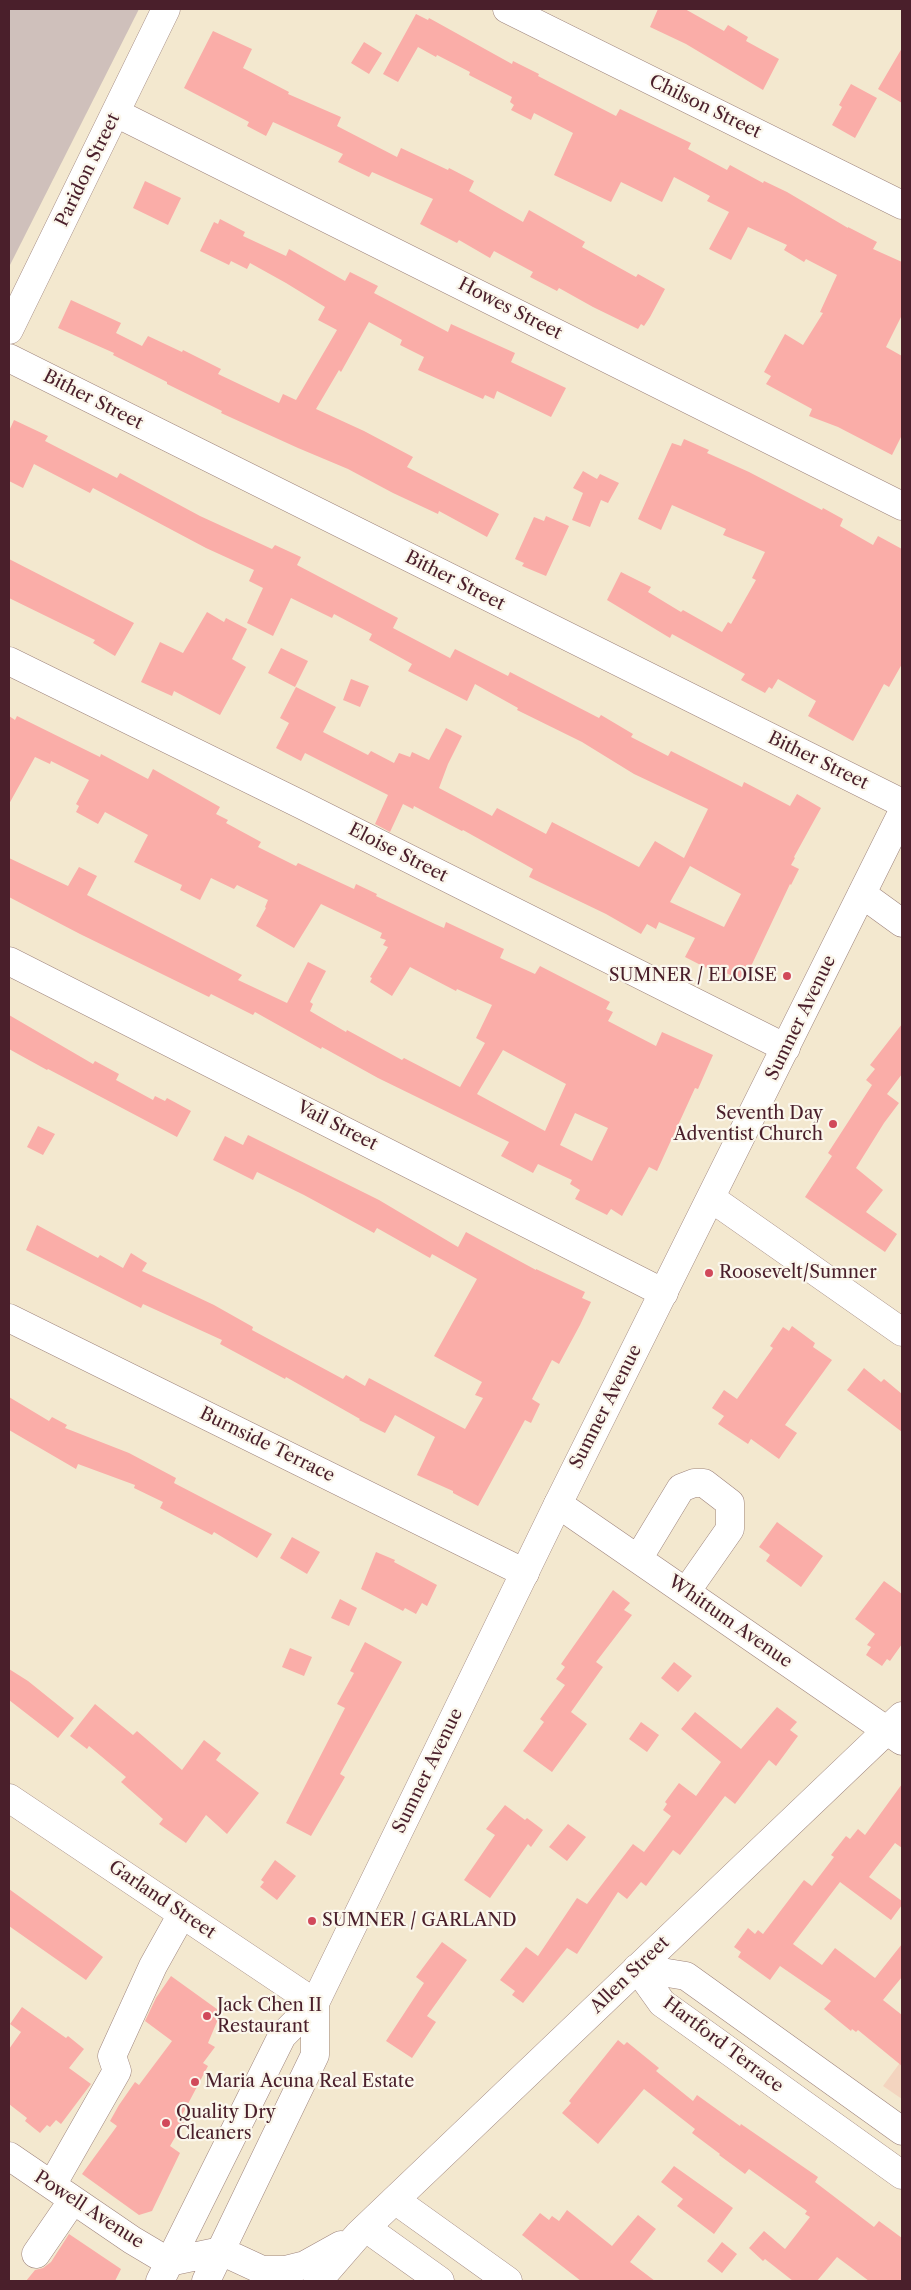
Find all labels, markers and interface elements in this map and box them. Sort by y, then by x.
street label: Chilson Street [645,71,765,143]
street label: Paridon Street [51,110,125,230]
street label: Howes Street [454,274,566,344]
street label: Bither Street [39,366,147,434]
street label: Bither Street [401,547,509,615]
street label: Bither Street [764,727,872,795]
street label: Eloise Street [345,819,451,887]
street label: Sumner Avenue [761,952,841,1084]
place label: SUMNER / ELOISE [609,965,777,987]
marker: SUMNER / ELOISE [781,970,793,982]
street label: Vail Street [293,1097,381,1155]
place label: Seventh Day Adventist Church [674,1103,823,1146]
marker: Seventh Day Adventist Church [827,1118,839,1130]
place label: Roosevelt/Sumner [719,1262,877,1284]
marker: Roosevelt/Sumner [703,1267,715,1279]
street label: Sumner Avenue [565,1341,647,1473]
street label: Burnside Terrace [196,1403,338,1487]
street label: Whittum Avenue [664,1571,796,1673]
street label: Sumner Avenue [388,1705,468,1837]
street label: Garland Street [104,1856,220,1944]
place label: SUMNER / GARLAND [322,1910,517,1932]
marker: SUMNER / GARLAND [306,1915,318,1927]
street label: Allen Street [586,1932,674,2018]
street label: Hartford Terrace [659,1993,787,2097]
place label: Jack Chen II Restaurant [217,1995,322,2038]
marker: Jack Chen II Restaurant [201,2010,213,2022]
place label: Maria Acuna Real Estate [205,2071,414,2093]
marker: Maria Acuna Real Estate [189,2076,201,2088]
place label: Quality Dry Cleaners [176,2102,276,2144]
marker: Quality Dry Cleaners [160,2117,172,2129]
street label: Powell Avenue [30,2167,148,2253]

